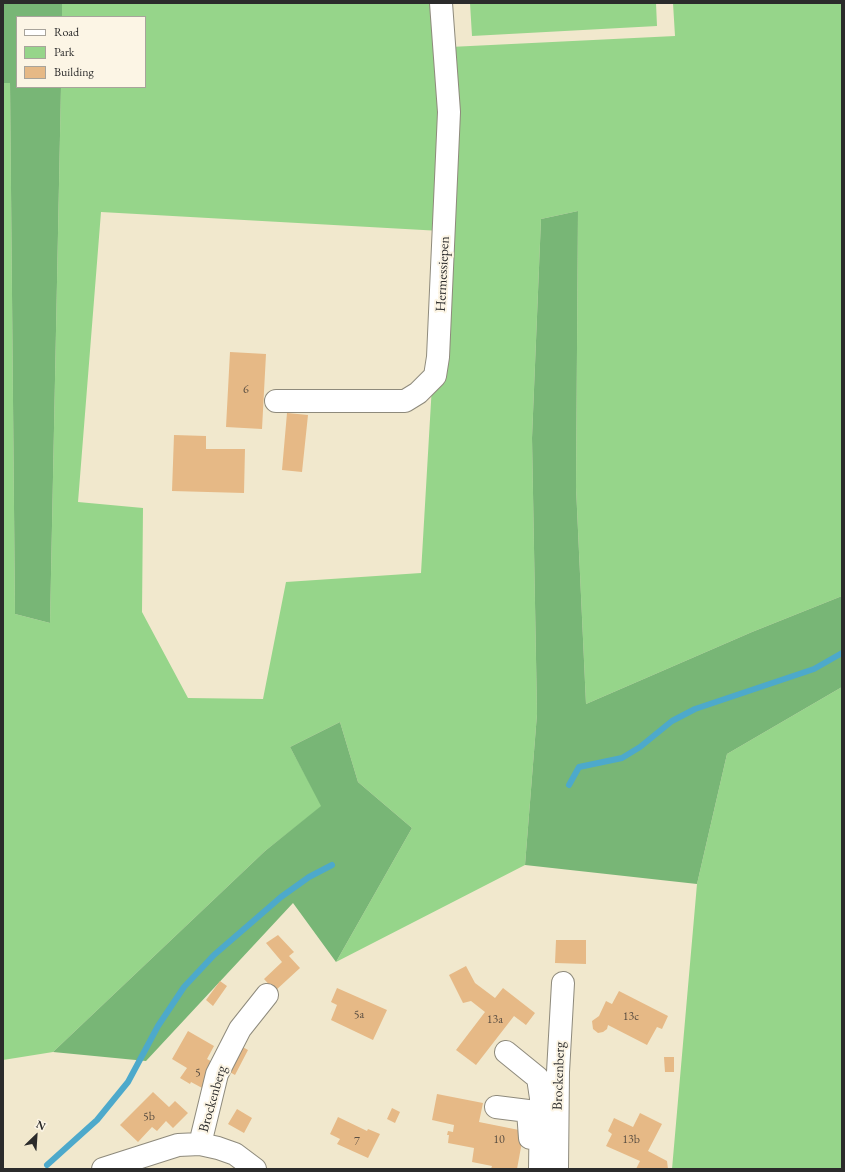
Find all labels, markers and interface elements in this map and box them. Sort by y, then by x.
legend [16,16,146,88]
text: Road [54,24,79,40]
text: Park [54,44,74,60]
text: Building [54,64,94,80]
street label: Hermessiepen [433,236,453,312]
house number: 6 [243,383,249,397]
house number: 5a [354,1008,364,1022]
house number: 13c [623,1010,639,1024]
house number: 13a [487,1013,503,1027]
street label: Brockenberg [549,1042,569,1110]
street label: Brockenberg [196,1064,230,1134]
house number: 5 [195,1066,201,1080]
house number: 5b [143,1110,155,1124]
north arrow [16,1116,56,1156]
text: N [34,1117,48,1133]
house number: 10 [493,1133,505,1147]
house number: 13b [622,1133,640,1147]
house number: 7 [354,1135,360,1149]

